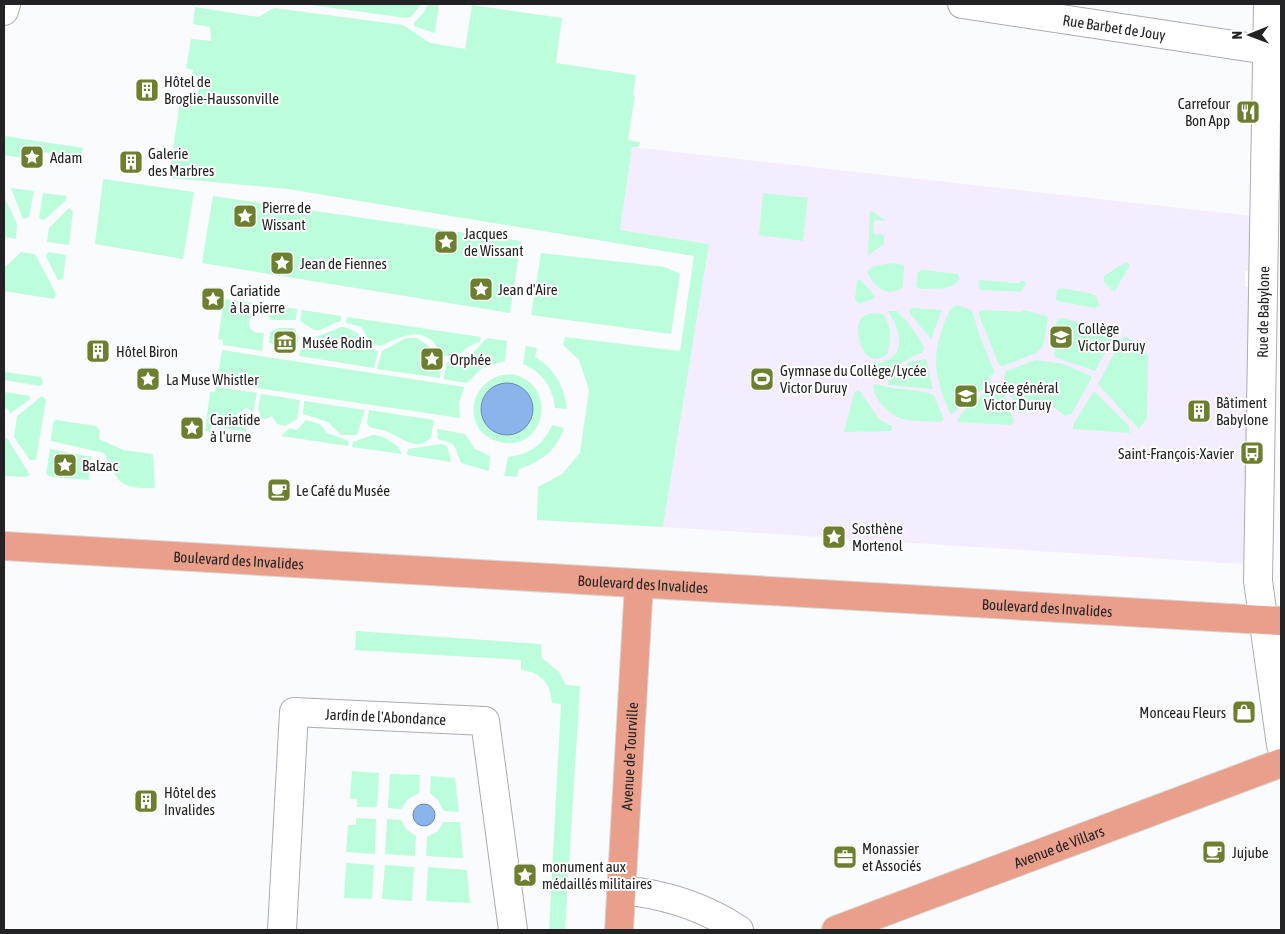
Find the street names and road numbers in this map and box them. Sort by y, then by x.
street label: Rue Barbet de Jouy [1062,11,1167,43]
street label: Rue de Babylone [1254,266,1272,358]
street label: Boulevard des Invalides [173,547,304,572]
street label: Boulevard des Invalides [577,571,709,596]
street label: Boulevard des Invalides [981,595,1113,620]
street label: Avenue de Tourville [617,702,641,811]
street label: Jardin de l'Abondance [325,705,447,728]
street label: Avenue de Villars [1011,822,1106,871]

